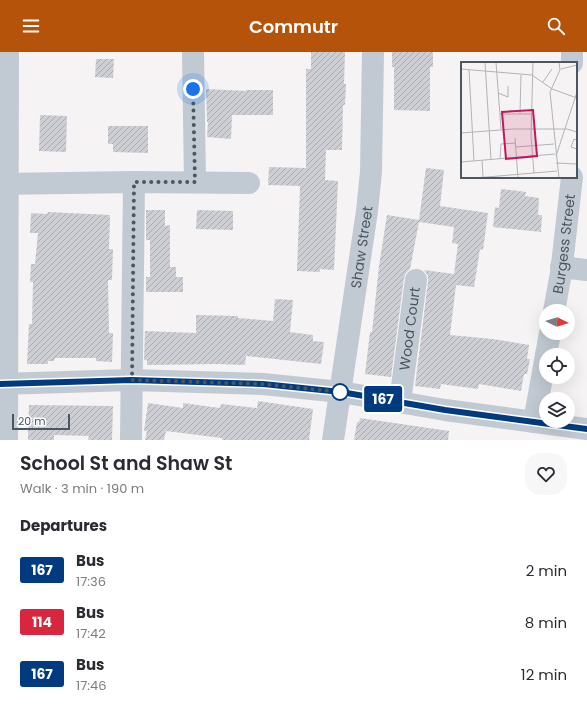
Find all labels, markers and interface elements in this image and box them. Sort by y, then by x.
text: Commutr [249,14,338,39]
icon: menu [20,15,42,37]
icon: search [545,15,567,37]
inset map [461,62,577,178]
your location [183,79,203,99]
street label: Burgess Street [547,193,580,295]
street label: Shaw Street [346,205,377,290]
street label: Wood Court [394,286,425,372]
north arrow [539,304,575,340]
map controls [539,304,575,428]
button: locate [539,348,575,384]
unlabelled marker [331,383,349,401]
line badge: 167 [360,386,406,412]
text: 167 [372,389,394,409]
button: layers [539,392,575,428]
scale bar [12,412,70,431]
text: 20 m [18,413,46,429]
text: School St and Shaw St [20,450,232,477]
button: heart [525,453,567,495]
text: Walk · 3 min · 190 m [20,479,144,498]
text: Departures [20,515,107,536]
text: Bus [76,550,104,571]
text: 167 [31,560,53,580]
text: 2 min [526,560,567,581]
text: 17:36 [76,572,106,591]
text: Bus [76,602,104,623]
text: 114 [32,612,52,632]
text: 8 min [525,612,567,633]
text: 17:42 [76,624,106,643]
text: Bus [76,654,104,675]
text: 167 [31,664,53,684]
text: 12 min [521,664,567,685]
text: 17:46 [76,676,106,695]

